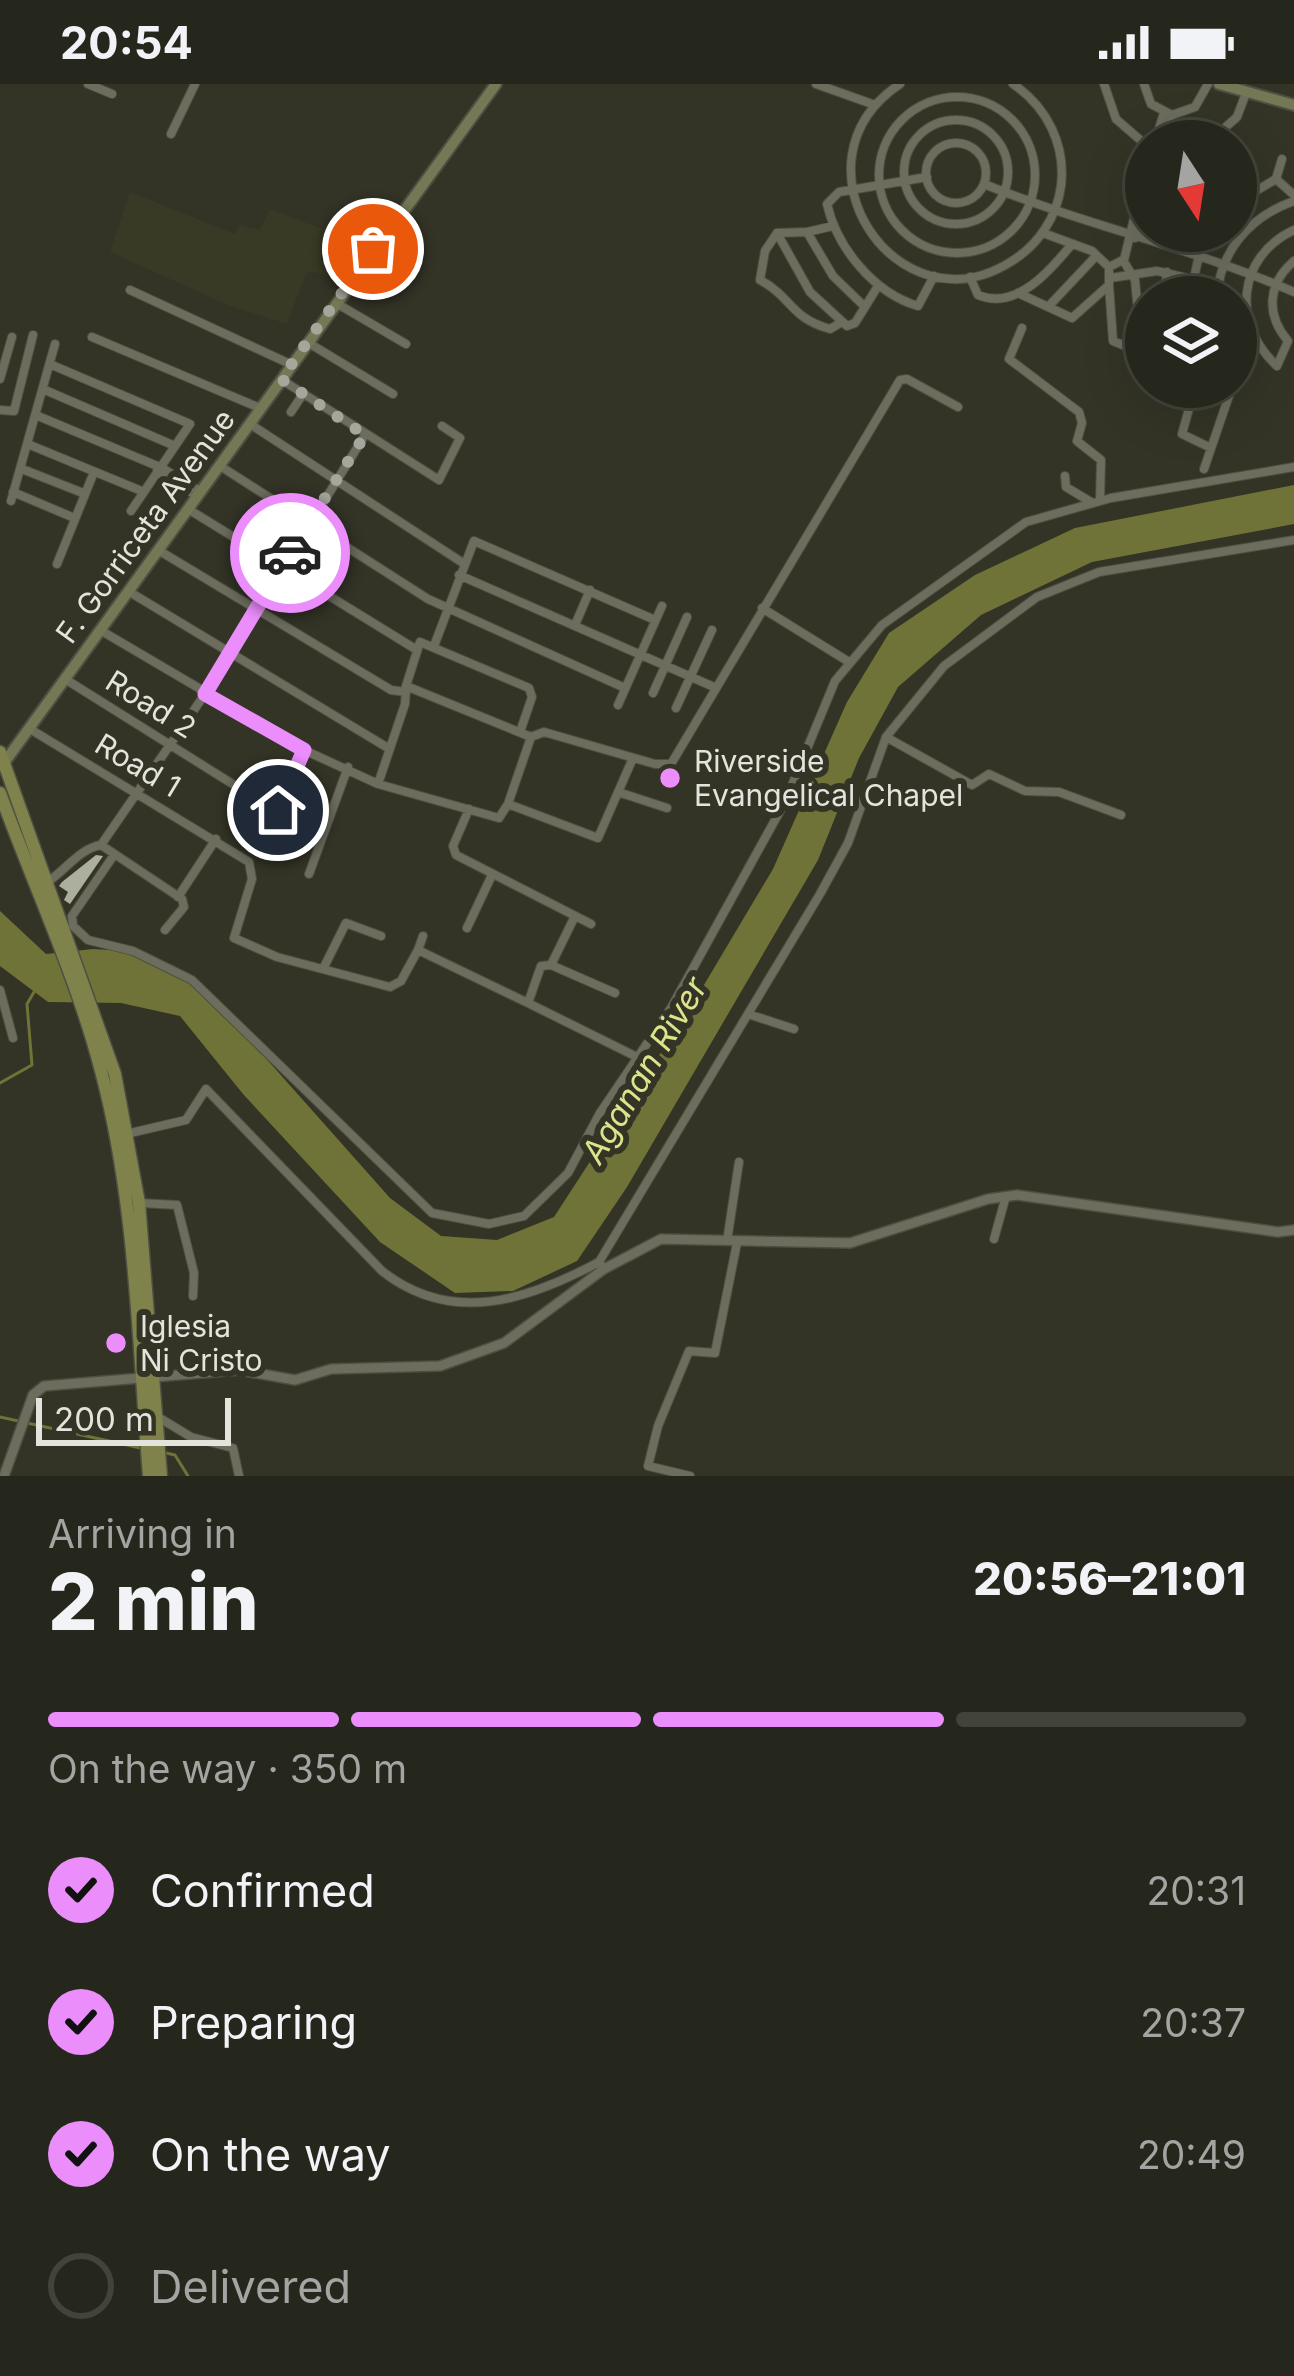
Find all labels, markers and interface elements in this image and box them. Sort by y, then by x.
text: 20:54 [60,15,193,70]
north arrow [1125,120,1257,252]
map controls [1125,120,1257,408]
pin [322,198,424,300]
icon: bag [340,216,406,282]
button: layers [1125,276,1257,408]
street label: F. Gorriceta Avenue [48,402,242,650]
courier [230,493,350,613]
icon: car [257,520,323,586]
street label: Road 2 [99,662,203,746]
street label: Road 1 [89,726,187,804]
place label: Riverside Evangelical Chapel [694,743,963,813]
pin [227,759,329,861]
marker: Riverside Evangelical Chapel [657,765,683,791]
icon: home [245,777,311,843]
water label: Aganan River [572,968,716,1171]
place label: Iglesia Ni Cristo [140,1308,263,1378]
marker: Iglesia Ni Cristo [103,1330,129,1356]
scale bar [36,1392,231,1445]
text: 200 m [54,1399,154,1439]
text: Arriving in [48,1510,237,1557]
text: 20:56–21:01 [973,1551,1246,1606]
text: 2 min [48,1554,259,1649]
text: On the way · 350 m [48,1745,407,1792]
icon: check [48,1857,114,1923]
text: Confirmed [150,1863,375,1918]
text: 20:31 [1146,1867,1246,1914]
icon: check [48,1989,114,2055]
text: Preparing [150,1995,357,2050]
text: 20:37 [1140,1999,1246,2046]
icon: check [48,2121,114,2187]
text: On the way [150,2127,391,2182]
text: 20:49 [1137,2131,1246,2178]
text: Delivered [150,2259,351,2314]

